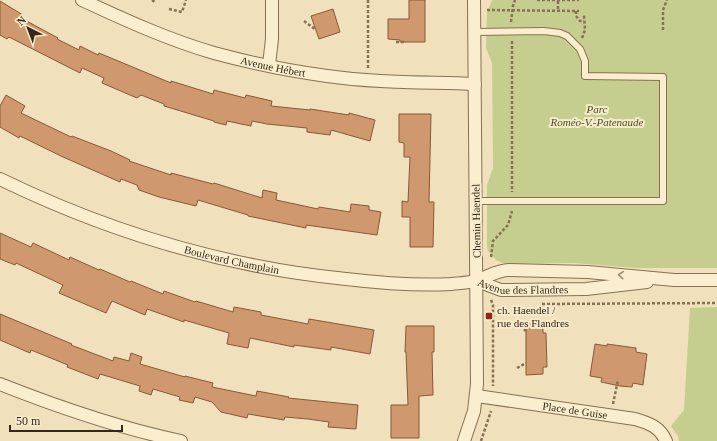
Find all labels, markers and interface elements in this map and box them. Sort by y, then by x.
north arrow [8,8,48,48]
text: N [14,13,28,28]
street label: Avenue Hébert [239,54,306,79]
park label: Parc Roméo-V.-Patenaude [550,103,644,128]
street label: Chemin Haendel [469,184,483,258]
street label: Boulevard Champlain [183,243,281,276]
one-way arrow [618,270,624,279]
street label: Avenue des Flandres [476,276,568,296]
place label: ch. Haendel / rue des Flandres [497,304,569,329]
marker: ch. Haendel / rue des Flandres [484,311,494,321]
street label: Place de Guise [542,400,608,421]
scale bar [10,407,122,433]
text: 50 m [16,414,41,428]

